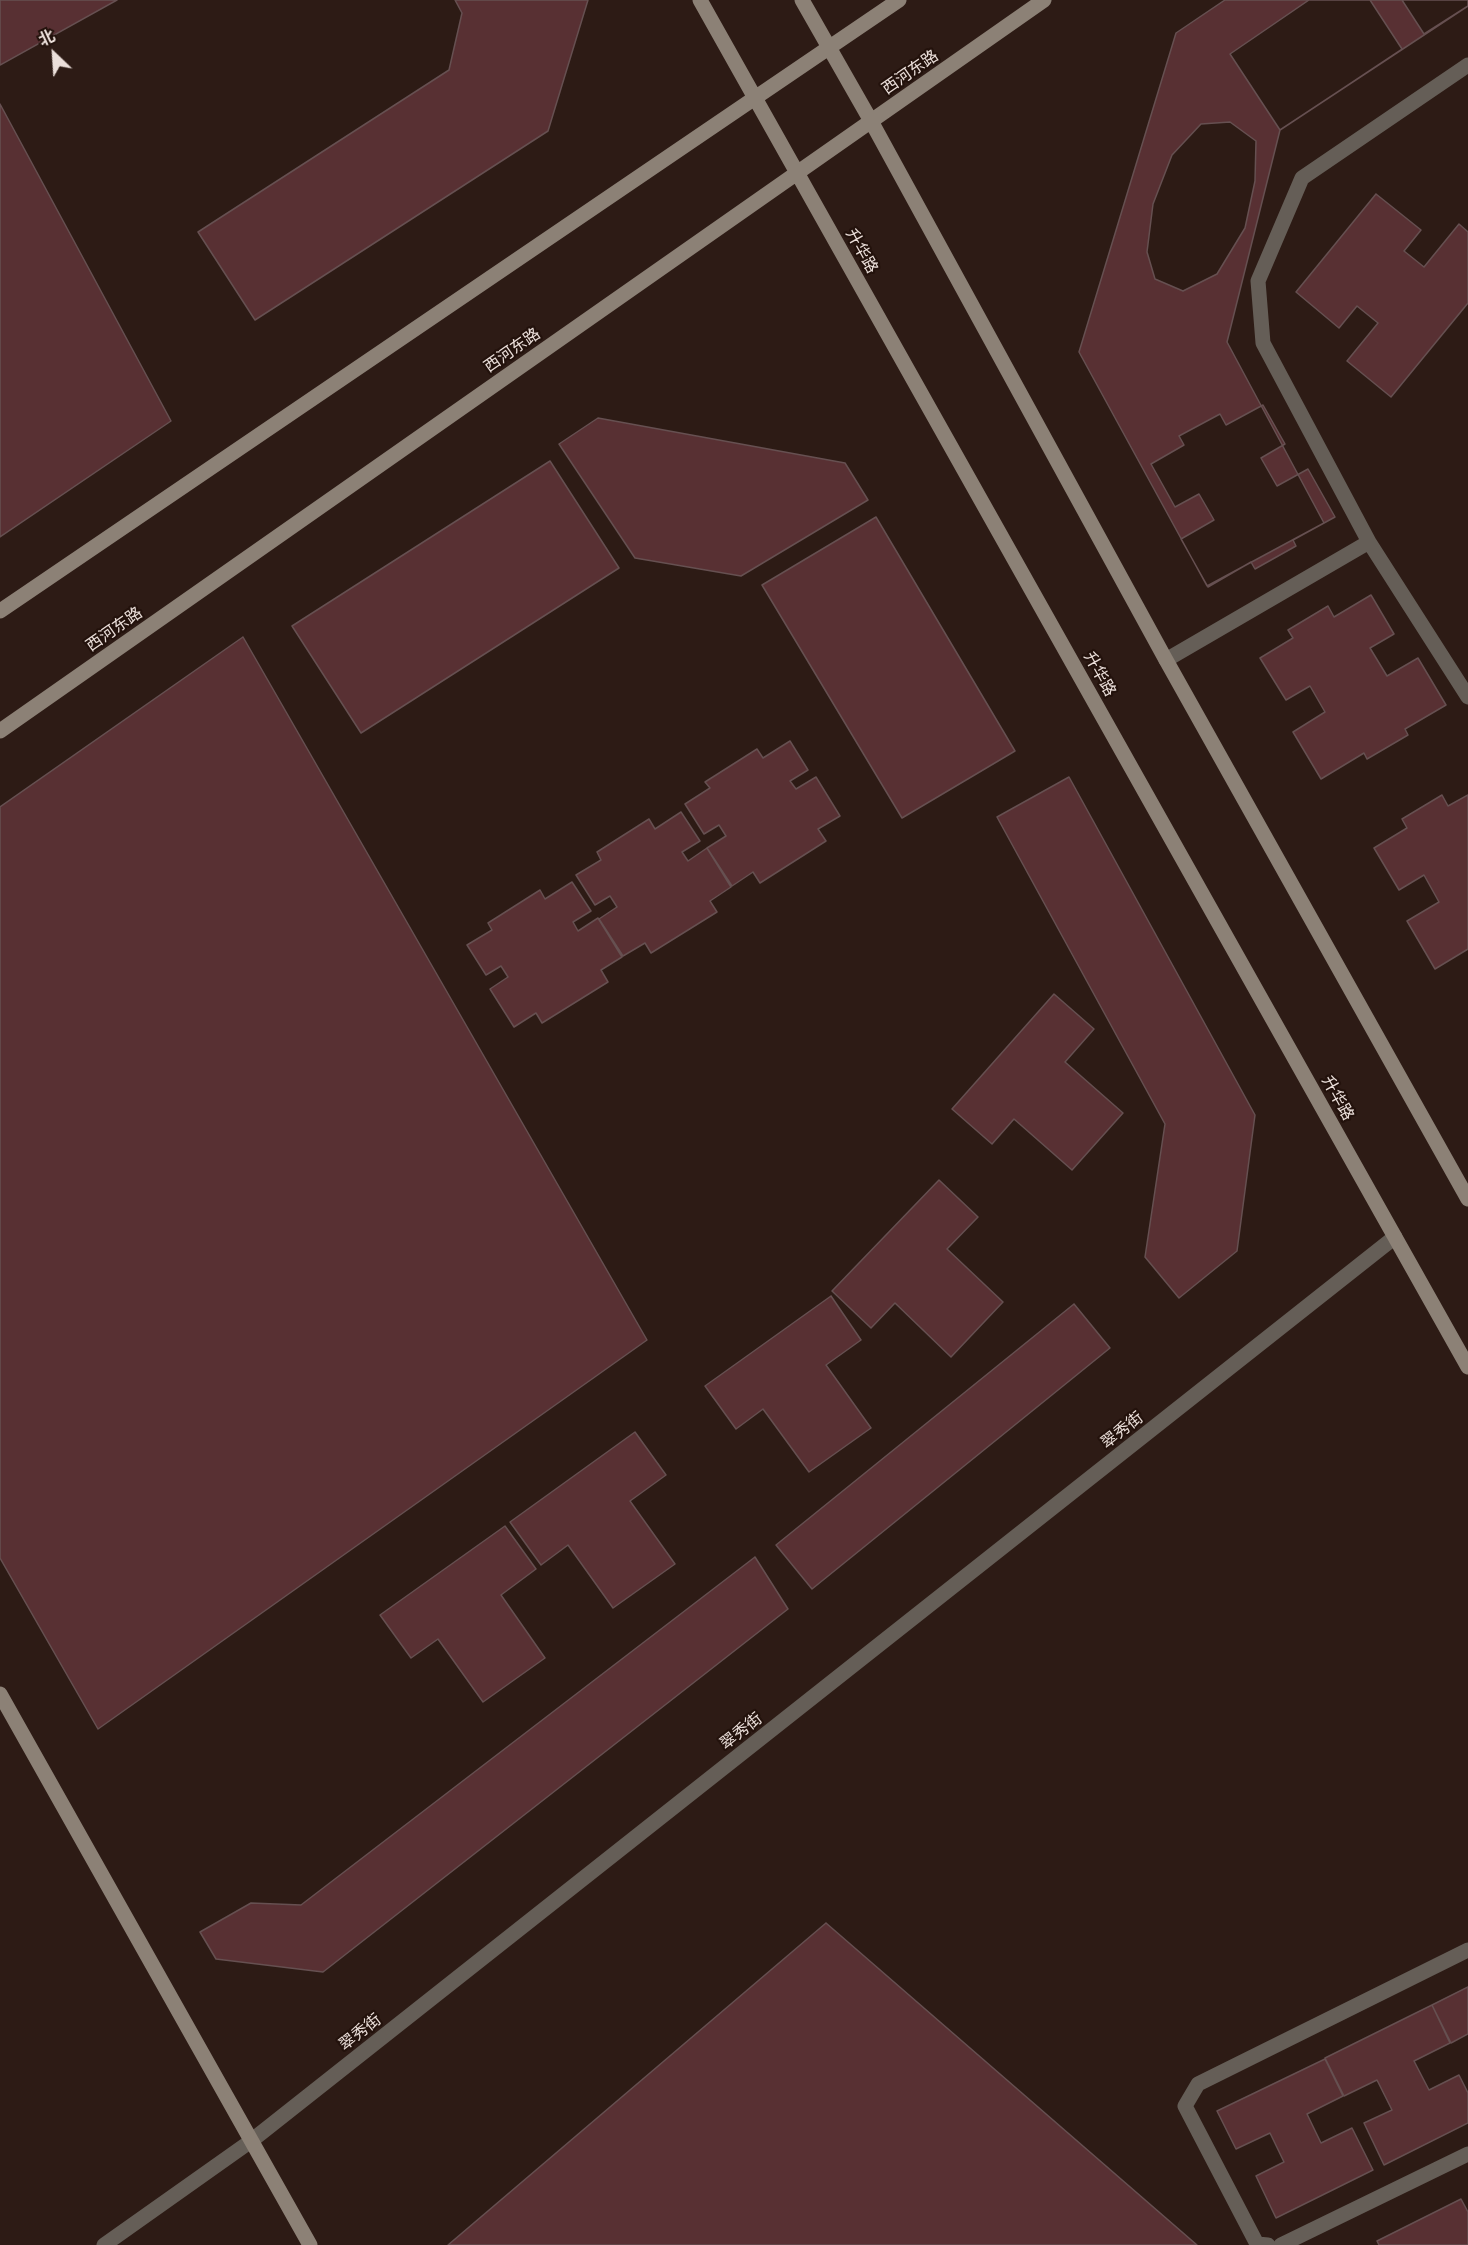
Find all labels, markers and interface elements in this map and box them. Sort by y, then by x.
north arrow [24,24,84,84]
text: 北 [35,26,57,49]
street label: 西河东路 [878,46,942,98]
street label: 升华路 [842,225,882,277]
street label: 西河东路 [480,324,544,376]
street label: 西河东路 [82,603,146,655]
street label: 升华路 [1080,648,1120,700]
street label: 升华路 [1318,1072,1358,1124]
street label: 翠秀街 [1097,1408,1147,1452]
street label: 翠秀街 [716,1709,766,1753]
street label: 翠秀街 [335,2010,385,2054]

